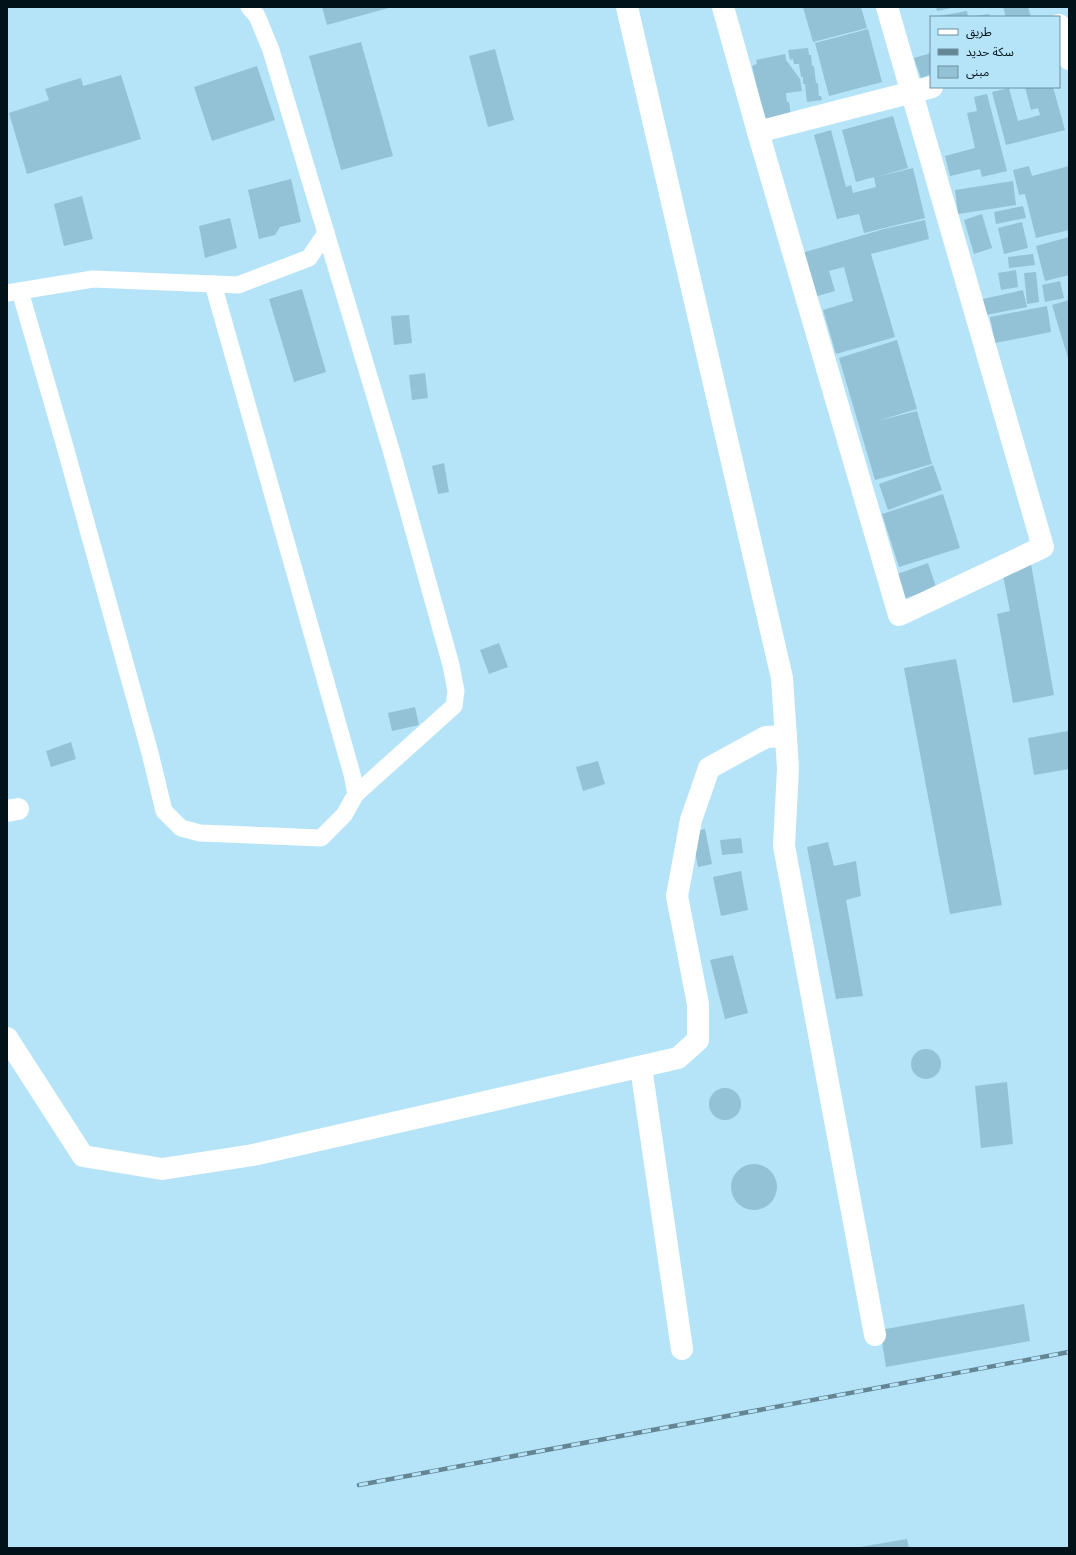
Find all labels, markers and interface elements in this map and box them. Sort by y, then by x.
legend [930,16,1060,88]
text: طريق [966,25,992,40]
text: سكة حديد [966,45,1014,59]
text: مبنى [966,65,989,79]

